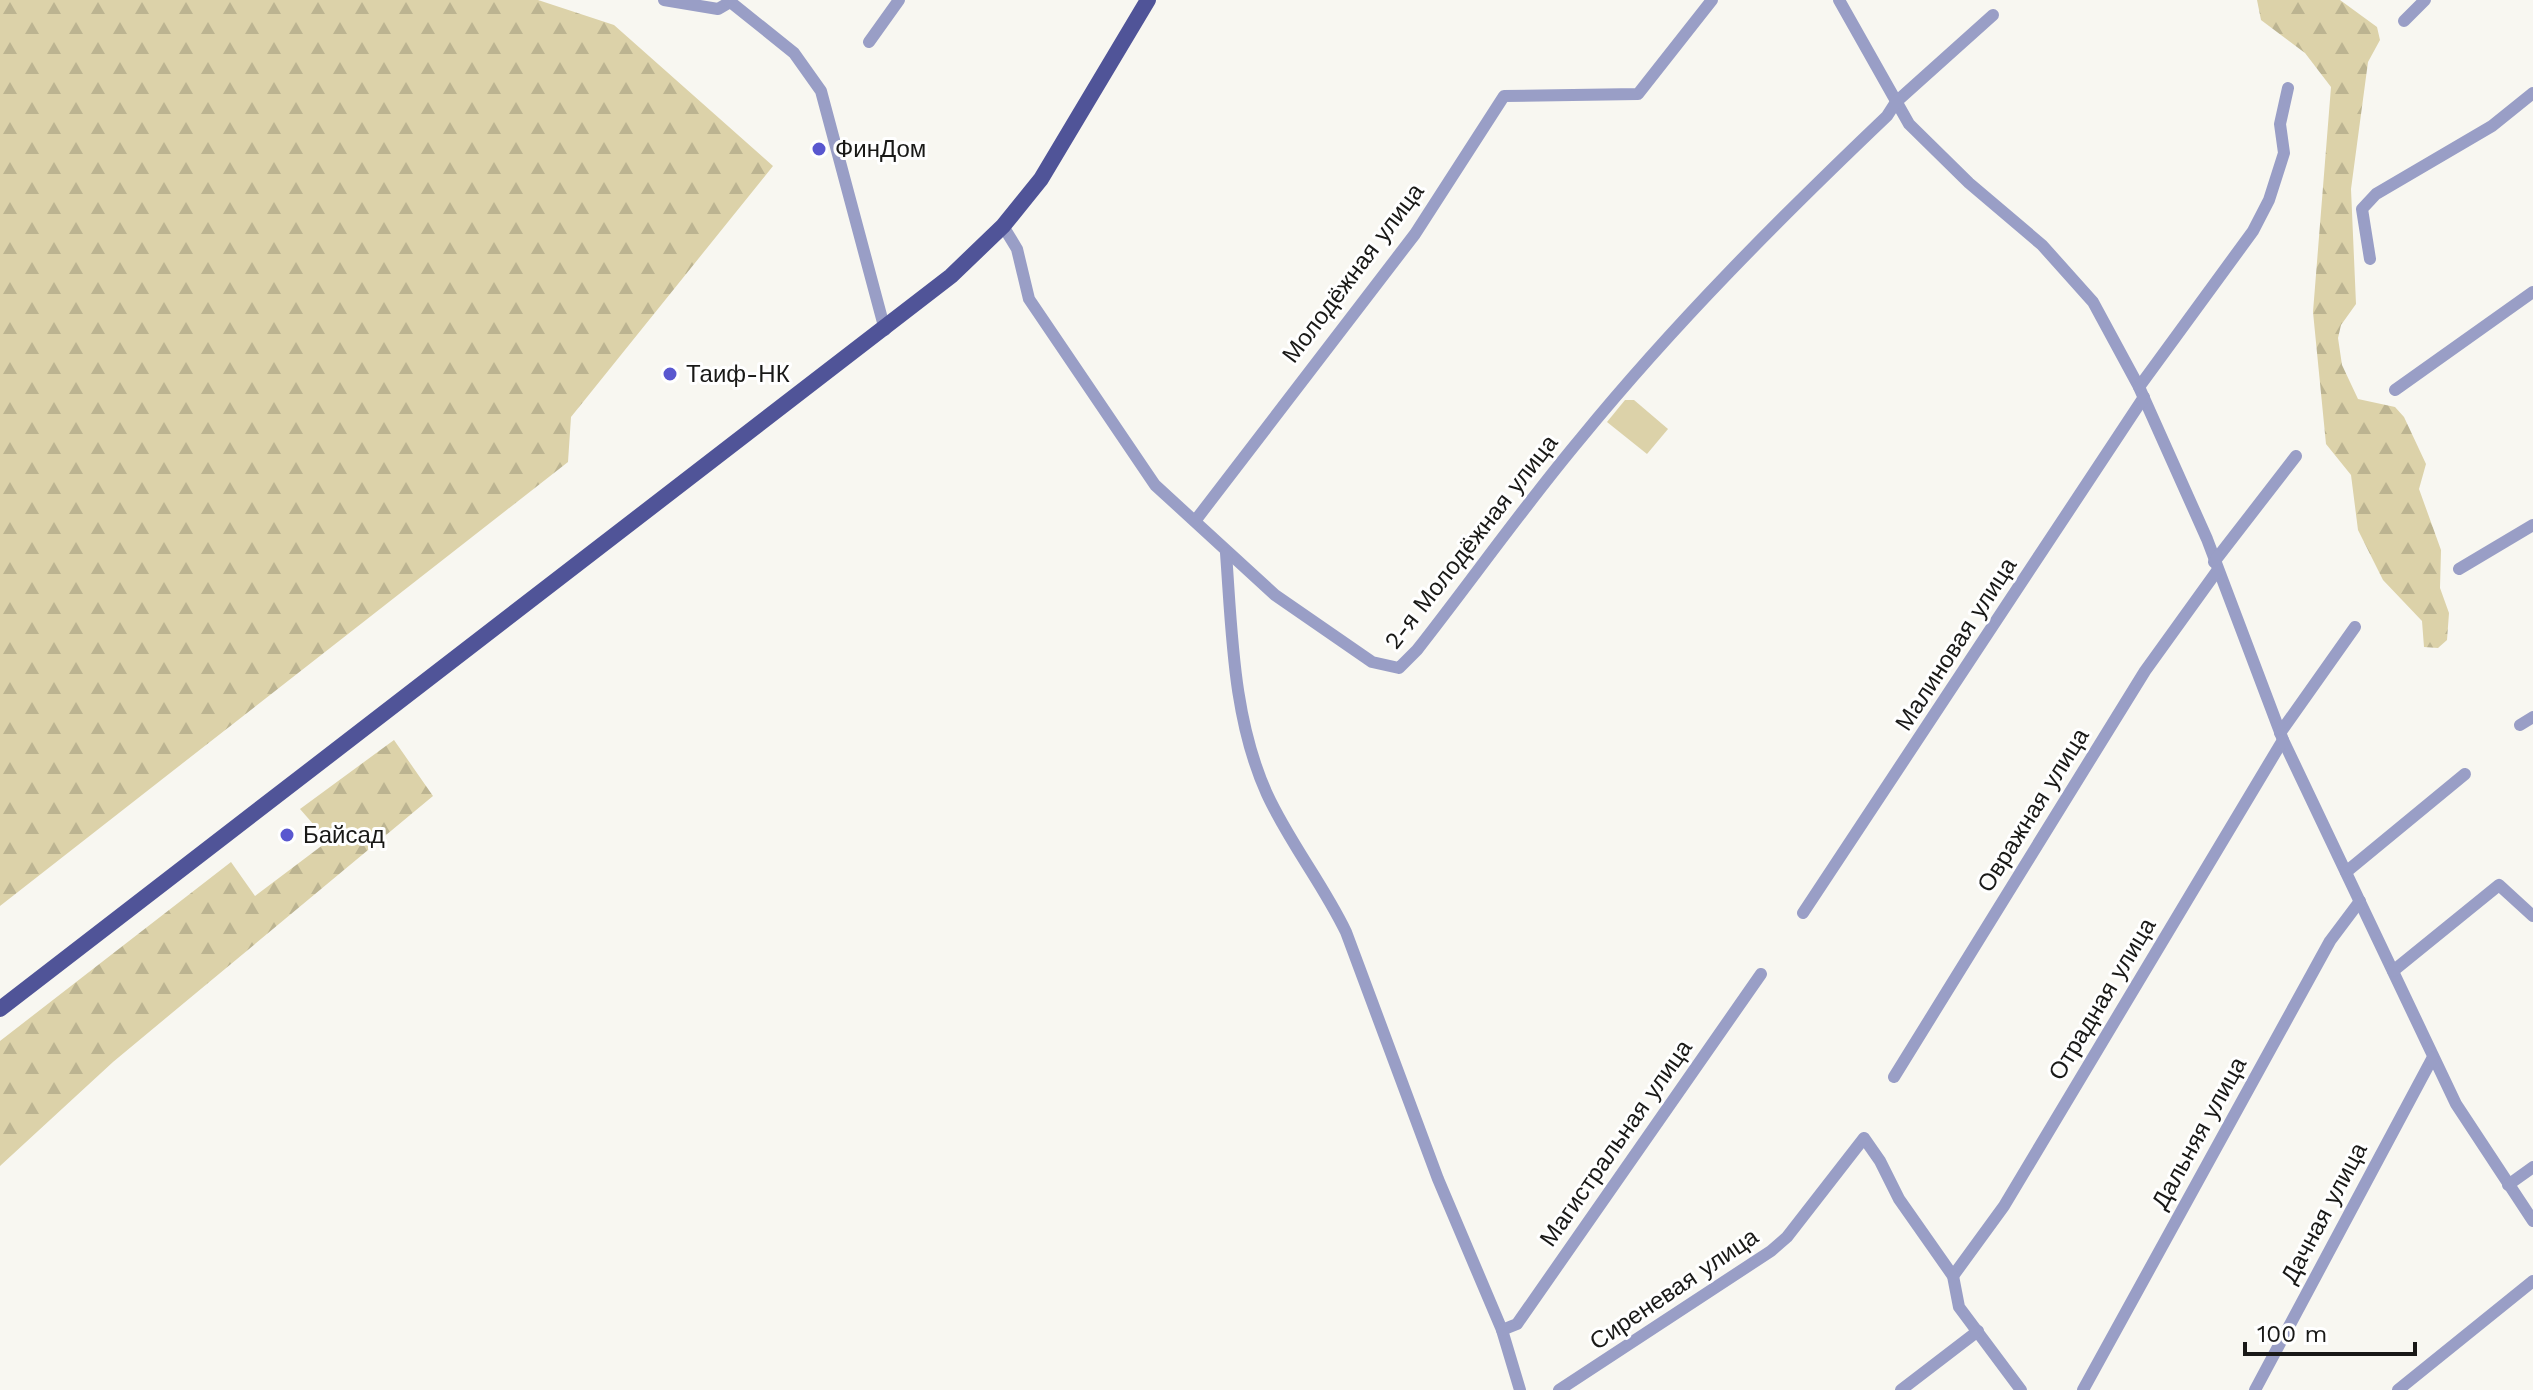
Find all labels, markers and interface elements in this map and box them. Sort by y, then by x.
place label: ФинДом [835,135,926,163]
marker: ФинДом [810,140,828,158]
street label: Молодёжная улица [1276,177,1430,368]
place label: Таиф-НК [686,360,790,388]
marker: Таиф-НК [661,365,679,383]
street label: 2-я Молодёжная улица [1379,429,1564,655]
street label: Малиновая улица [1890,552,2023,736]
street label: Овражная улица [1971,722,2095,897]
place label: Байсад [303,821,385,849]
marker: Байсад [278,826,296,844]
street label: Отрадная улица [2043,912,2162,1085]
street label: Магистральная улица [1534,1034,1698,1252]
street label: Дальняя улица [2146,1052,2253,1214]
street label: Дачная улица [2275,1137,2373,1288]
street label: Сиреневая улица [1584,1222,1764,1356]
scale bar [2245,1306,2415,1356]
text: 100 m [2257,1320,2327,1348]

